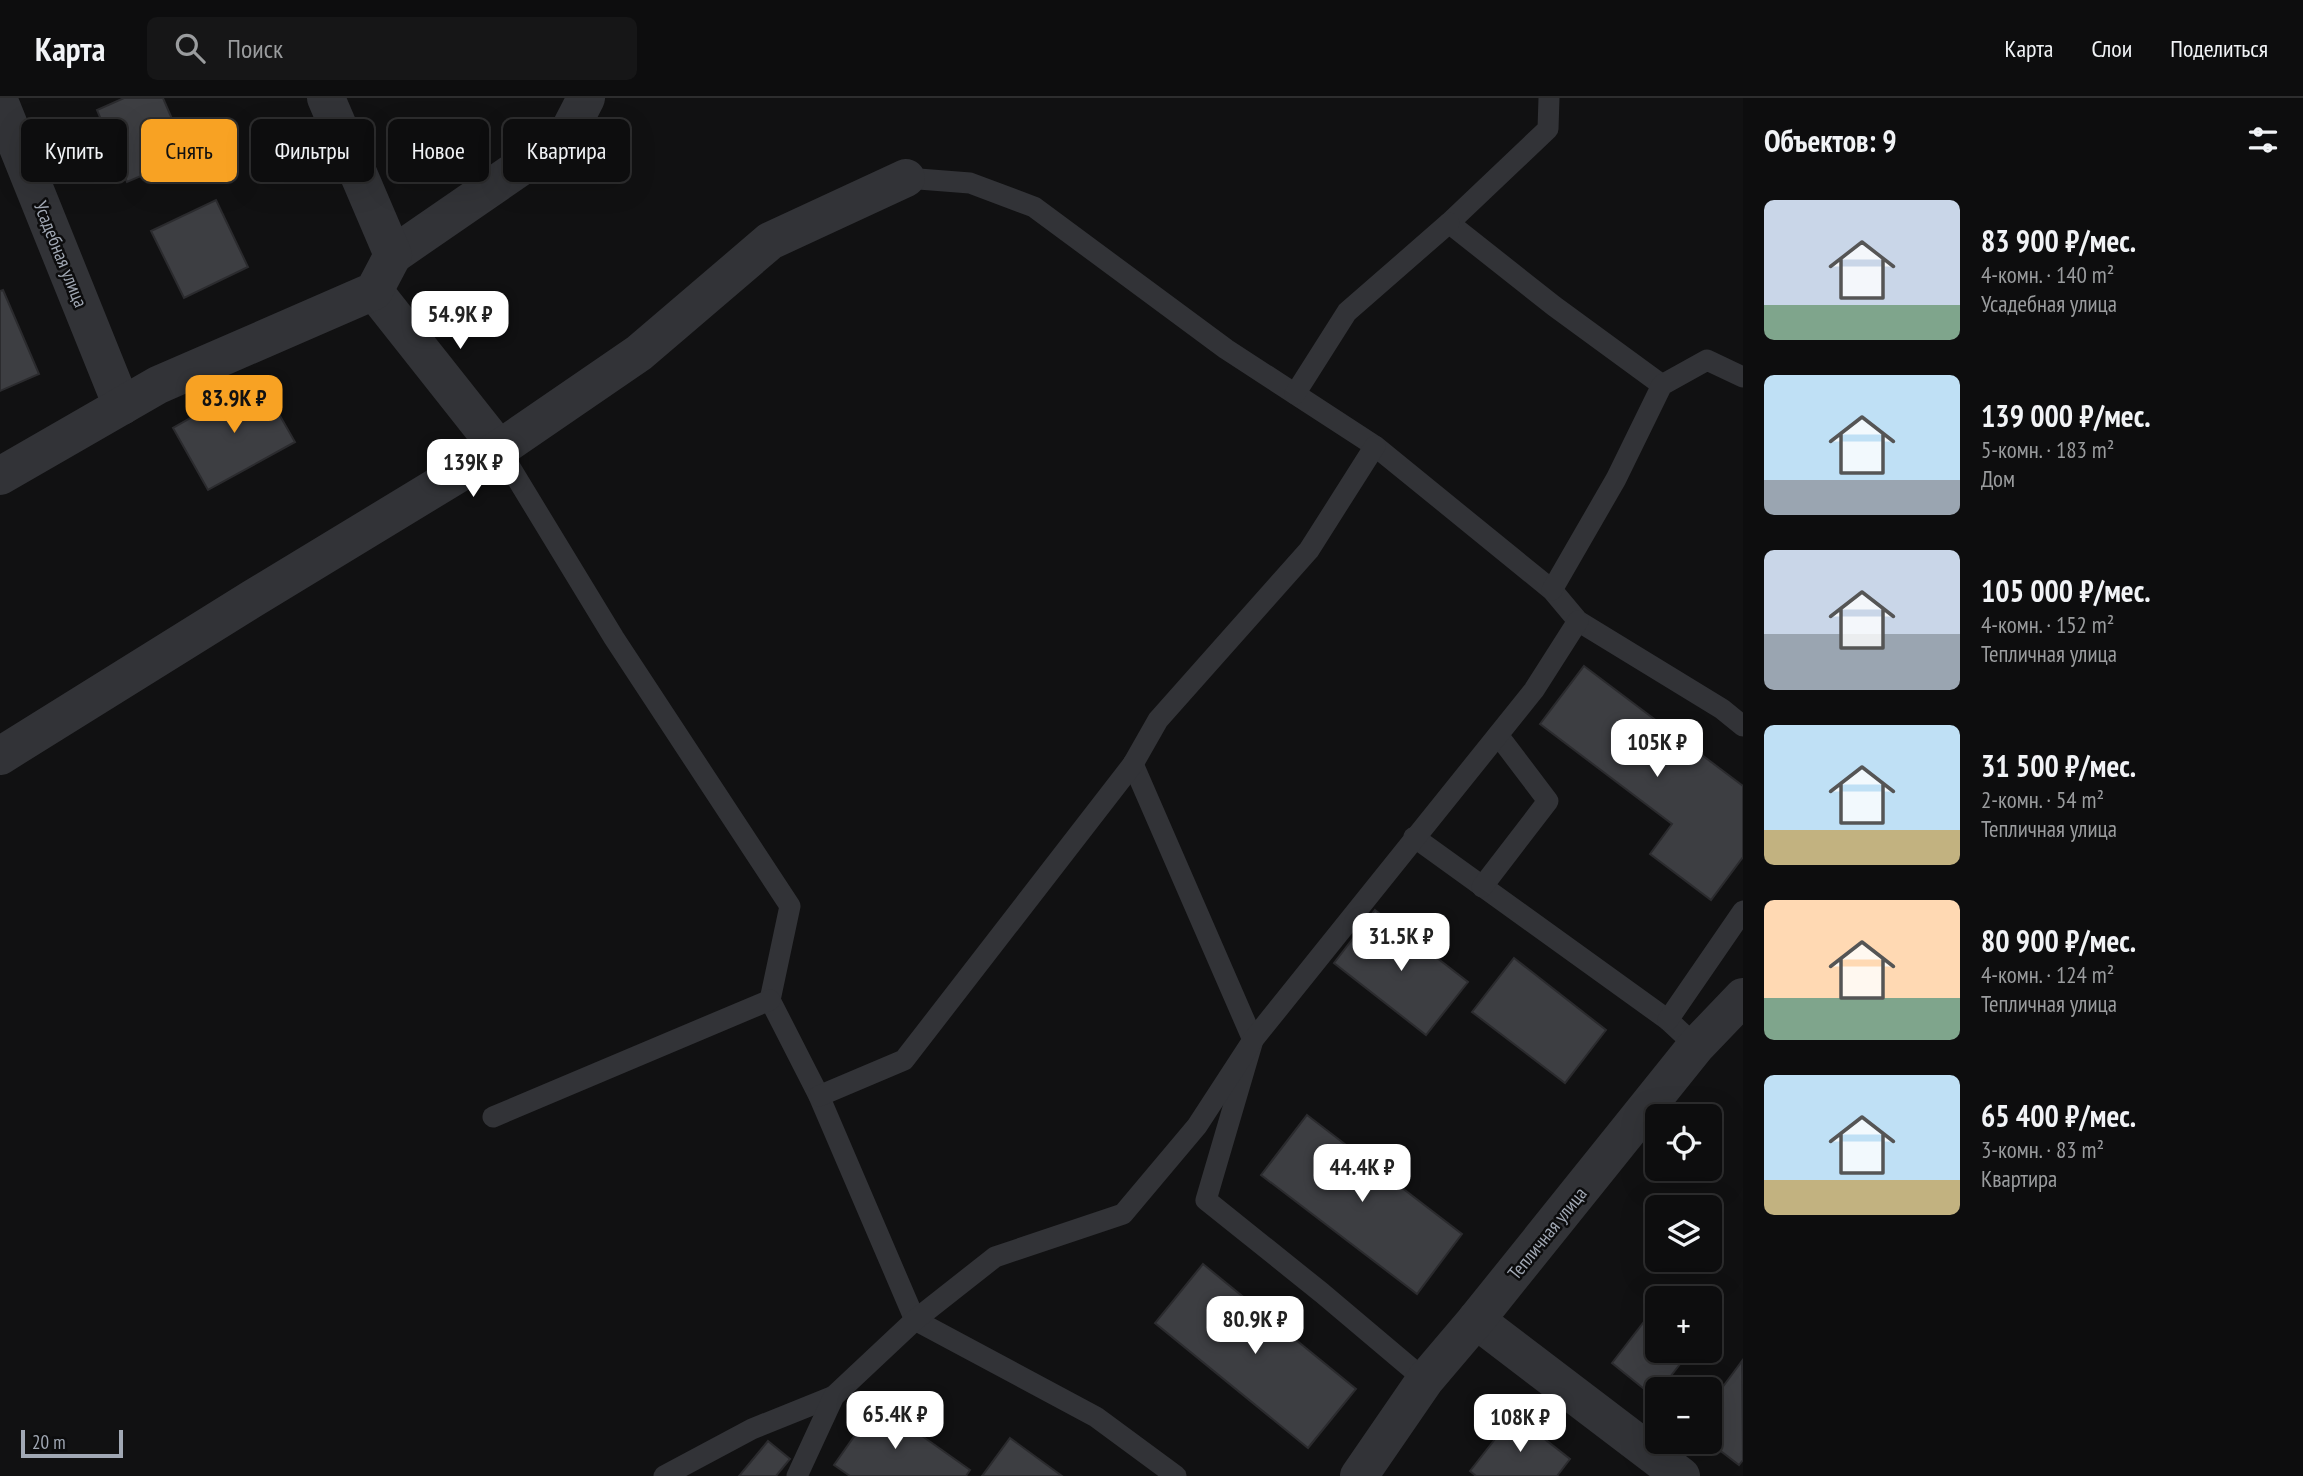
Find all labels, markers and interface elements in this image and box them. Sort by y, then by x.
search box [147,17,637,80]
text: Карта [35,27,105,70]
icon: search [171,29,209,67]
text: Поиск [227,32,283,65]
text: Карта [2005,33,2053,64]
text: Слои [2091,33,2132,64]
text: Поделиться [2170,33,2268,64]
chip: Купить [21,119,127,182]
chip: Снять [141,119,237,182]
chip: Фильтры [251,119,374,182]
chip: Новое [388,119,489,182]
chip: Квартира [503,119,630,182]
text: Объектов: 9 [1764,121,1897,160]
icon: filters [2244,121,2282,159]
street label: Усадебная улица [29,197,93,311]
text: 83 900 ₽/мес. [1981,221,2136,260]
icon: home [1820,228,1904,312]
text: 4-комн. · 140 m² [1981,260,2114,289]
text: Усадебная улица [1981,289,2117,318]
pin: 54.9K ₽ [395,292,525,351]
text: 54.9K ₽ [428,299,492,328]
pin: 83.9K ₽ [169,376,299,435]
text: 83.9K ₽ [202,383,266,412]
text: 139 000 ₽/мес. [1981,396,2151,435]
icon: home [1820,403,1904,487]
text: 5-комн. · 183 m² [1981,435,2114,464]
pin: 139K ₽ [416,440,530,499]
text: 139K ₽ [443,447,503,476]
text: Дом [1981,464,2015,493]
text: 105 000 ₽/мес. [1981,571,2151,610]
icon: home [1820,578,1904,662]
text: 4-комн. · 152 m² [1981,610,2114,639]
text: Тепличная улица [1981,639,2117,668]
pin: 105K ₽ [1600,720,1714,779]
text: 105K ₽ [1627,727,1687,756]
text: 31 500 ₽/мес. [1981,746,2136,785]
icon: home [1820,753,1904,837]
text: 2-комн. · 54 m² [1981,785,2104,814]
text: Тепличная улица [1981,814,2117,843]
pin: 31.5K ₽ [1336,914,1466,973]
text: 31.5K ₽ [1369,921,1433,950]
text: 80 900 ₽/мес. [1981,921,2136,960]
icon: home [1820,928,1904,1012]
text: 4-комн. · 124 m² [1981,960,2114,989]
text: Тепличная улица [1981,989,2117,1018]
text: 65 400 ₽/мес. [1981,1096,2136,1135]
icon: home [1820,1103,1904,1187]
map controls [1645,1104,1722,1454]
button: locate [1645,1104,1722,1181]
text: 3-комн. · 83 m² [1981,1135,2104,1164]
pin: 44.4K ₽ [1297,1144,1427,1204]
text: 44.4K ₽ [1330,1152,1394,1181]
text: Квартира [1981,1164,2057,1193]
street label: Тепличная улица [1502,1182,1592,1284]
button: layers [1645,1195,1722,1272]
button: + [1645,1286,1722,1363]
pin: 80.9K ₽ [1190,1296,1320,1356]
text: 80.9K ₽ [1223,1304,1287,1333]
button: − [1645,1377,1722,1454]
pin: 65.4K ₽ [830,1392,960,1451]
pin: 108K ₽ [1463,1394,1577,1454]
text: 65.4K ₽ [863,1399,927,1428]
text: 108K ₽ [1490,1402,1550,1431]
scale bar [21,1427,122,1459]
text: 20 m [32,1430,66,1454]

